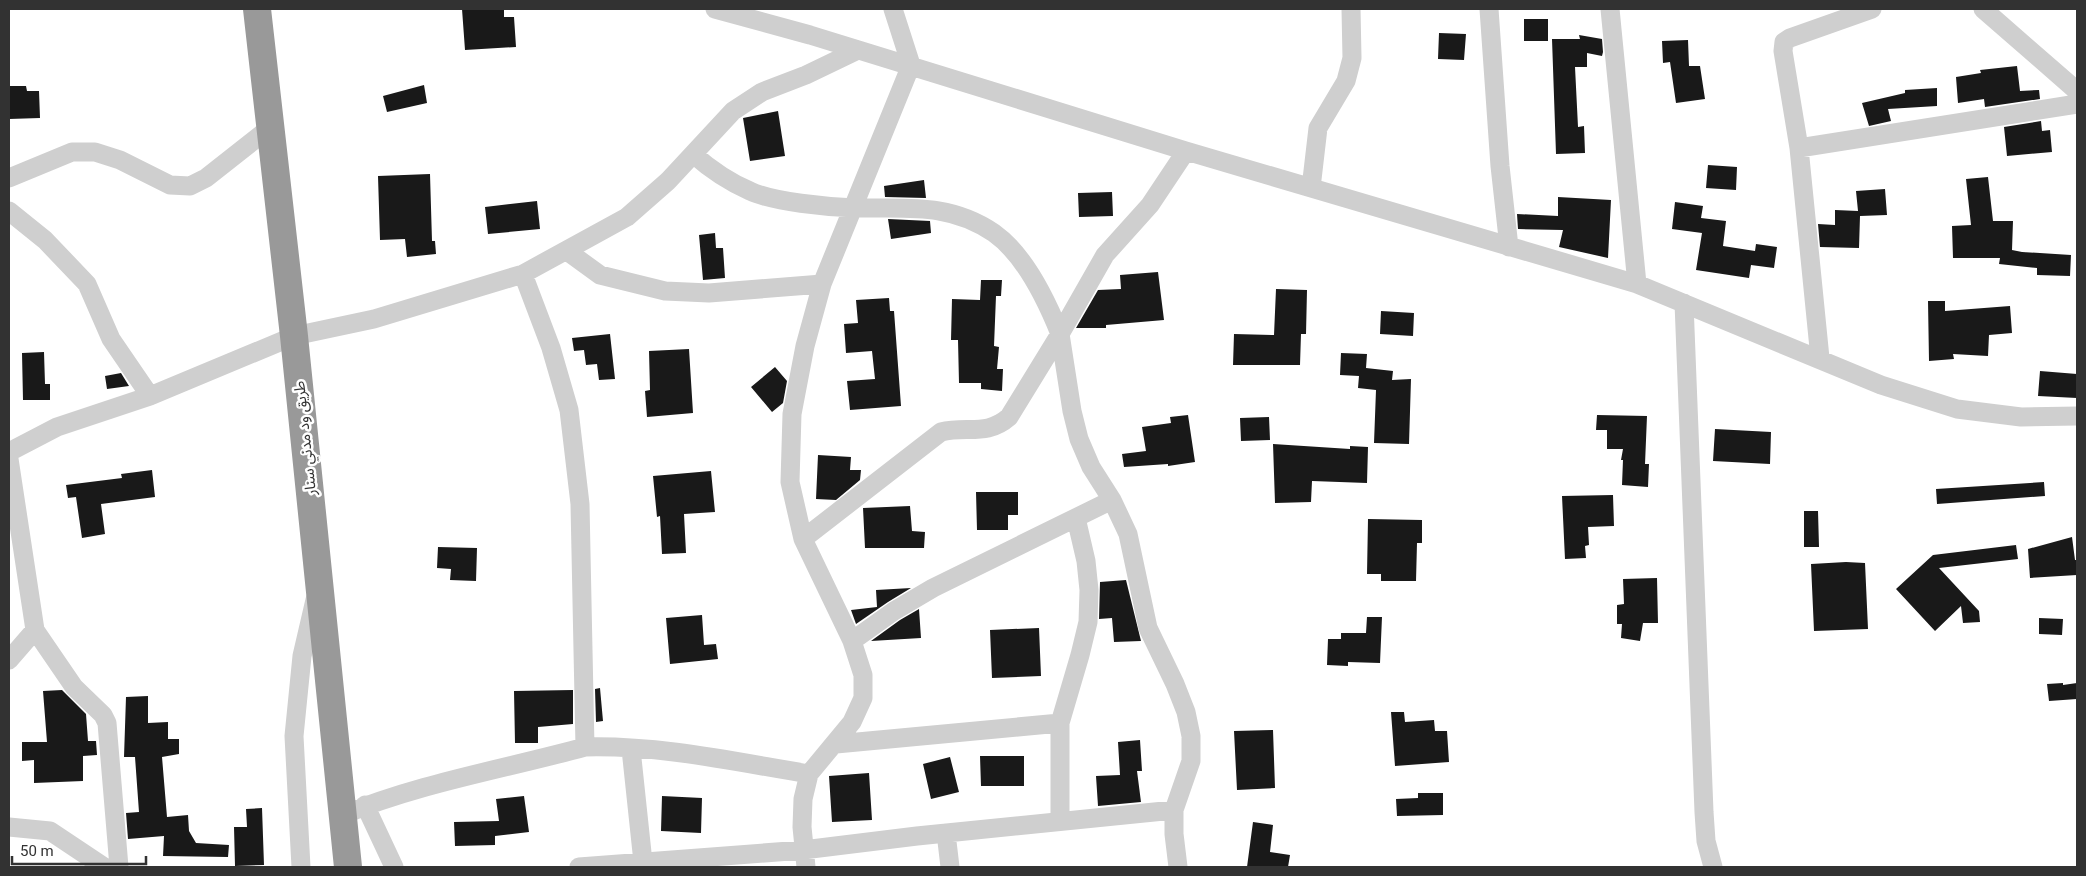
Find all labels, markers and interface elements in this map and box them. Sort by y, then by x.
street label: طريق ود مدني سنار [290,380,323,497]
scale bar [12,834,146,866]
text: 50 m [20,842,54,860]

